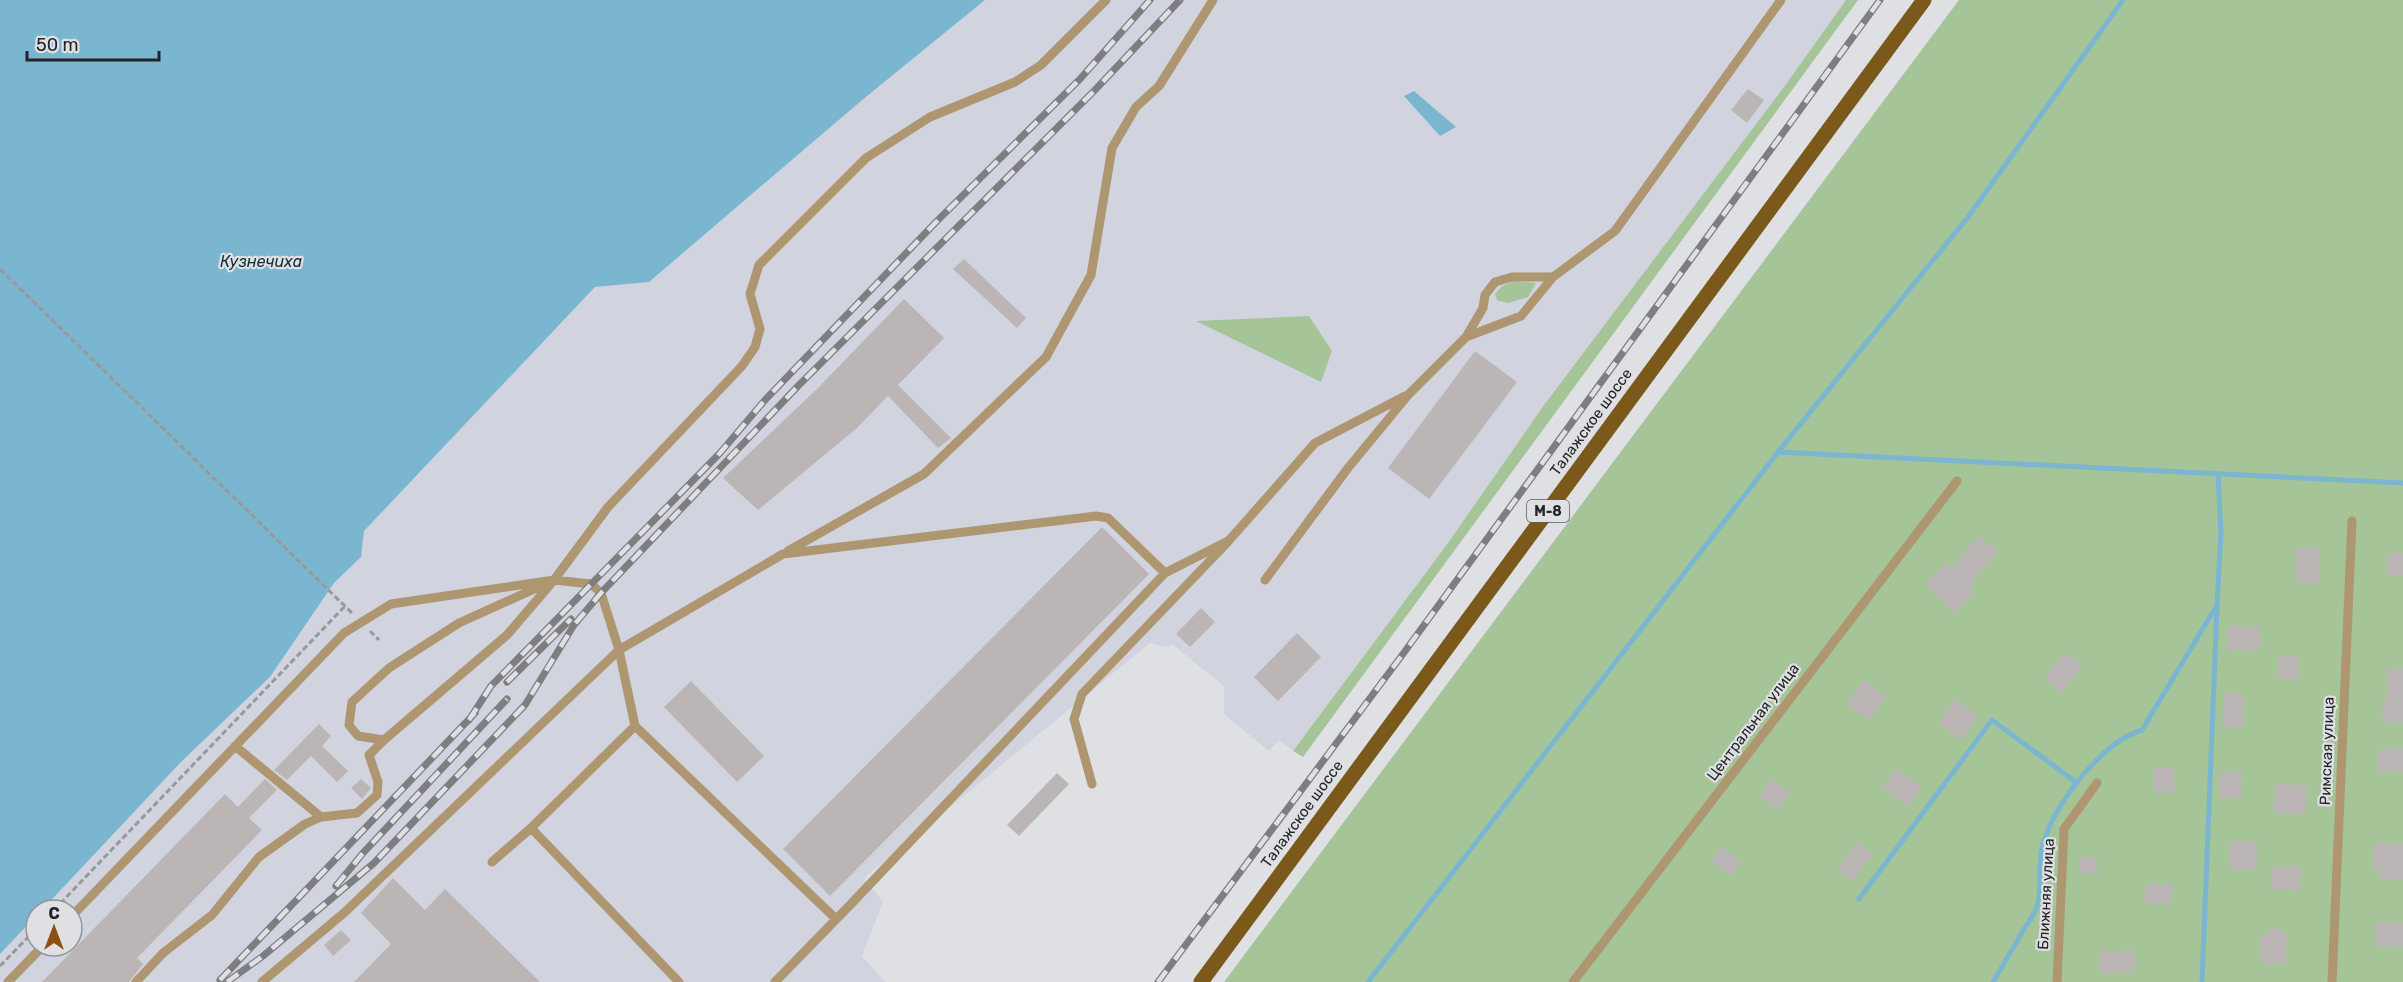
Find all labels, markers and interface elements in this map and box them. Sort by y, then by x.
scale bar [27,24,159,62]
text: 50 m [36,34,79,56]
water label: Кузнечиха [220,252,302,271]
street label: Талажское шоссе [1546,365,1636,479]
road number: М-8 [1527,500,1569,522]
street label: Центральная улица [1703,660,1803,784]
street label: Римская улица [2316,696,2338,806]
street label: Талажское шоссе [1257,757,1347,871]
street label: Ближняя улица [2034,838,2058,950]
north arrow [24,898,84,958]
text: С [48,904,60,923]

